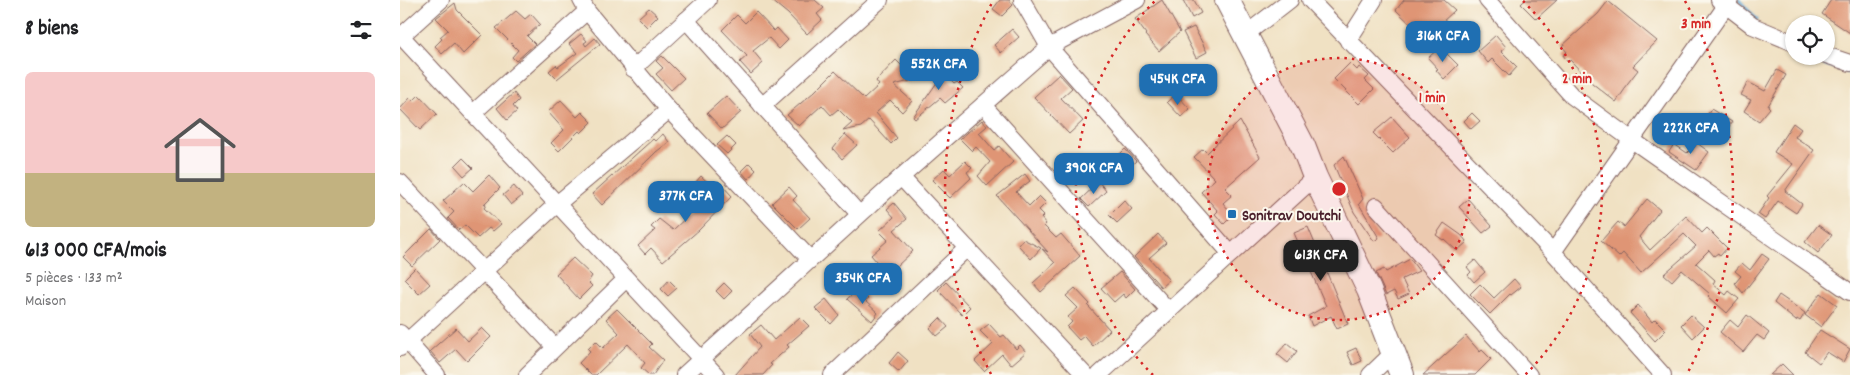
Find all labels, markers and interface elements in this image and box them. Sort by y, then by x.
text: 3 min [1681,14,1711,36]
text: 8 biens [25,15,79,45]
map controls [1785,15,1835,65]
button: locate [1785,15,1835,65]
icon: filters [347,16,375,44]
pin: 316K CFA [1391,20,1495,63]
text: 316K CFA [1416,25,1470,48]
pin: 552K CFA [887,48,991,91]
text: 552K CFA [911,53,967,76]
pin: 454K CFA [1126,64,1230,106]
text: 454K CFA [1150,68,1206,91]
text: 2 min [1562,69,1592,91]
text: 1 min [1419,88,1445,110]
icon: home [155,105,245,195]
pin: 222K CFA [1639,112,1743,155]
text: 222K CFA [1663,117,1719,140]
pin: 390K CFA [1042,152,1146,195]
text: 390K CFA [1065,157,1123,180]
pin: 377K CFA [634,180,738,223]
centre of rings [1330,180,1348,198]
text: 377K CFA [659,185,713,208]
place label: Sonitrav Doutchi [1242,205,1341,228]
marker: Sonitrav Doutchi [1226,208,1238,220]
text: 613 000 CFA/mois [25,237,167,267]
pin: 613K CFA [1269,240,1373,282]
text: 613K CFA [1294,244,1348,267]
pin: 354K CFA [811,262,915,305]
text: 5 pièces · 133 m² [25,267,123,290]
text: 354K CFA [835,267,891,290]
text: Maison [25,290,66,313]

